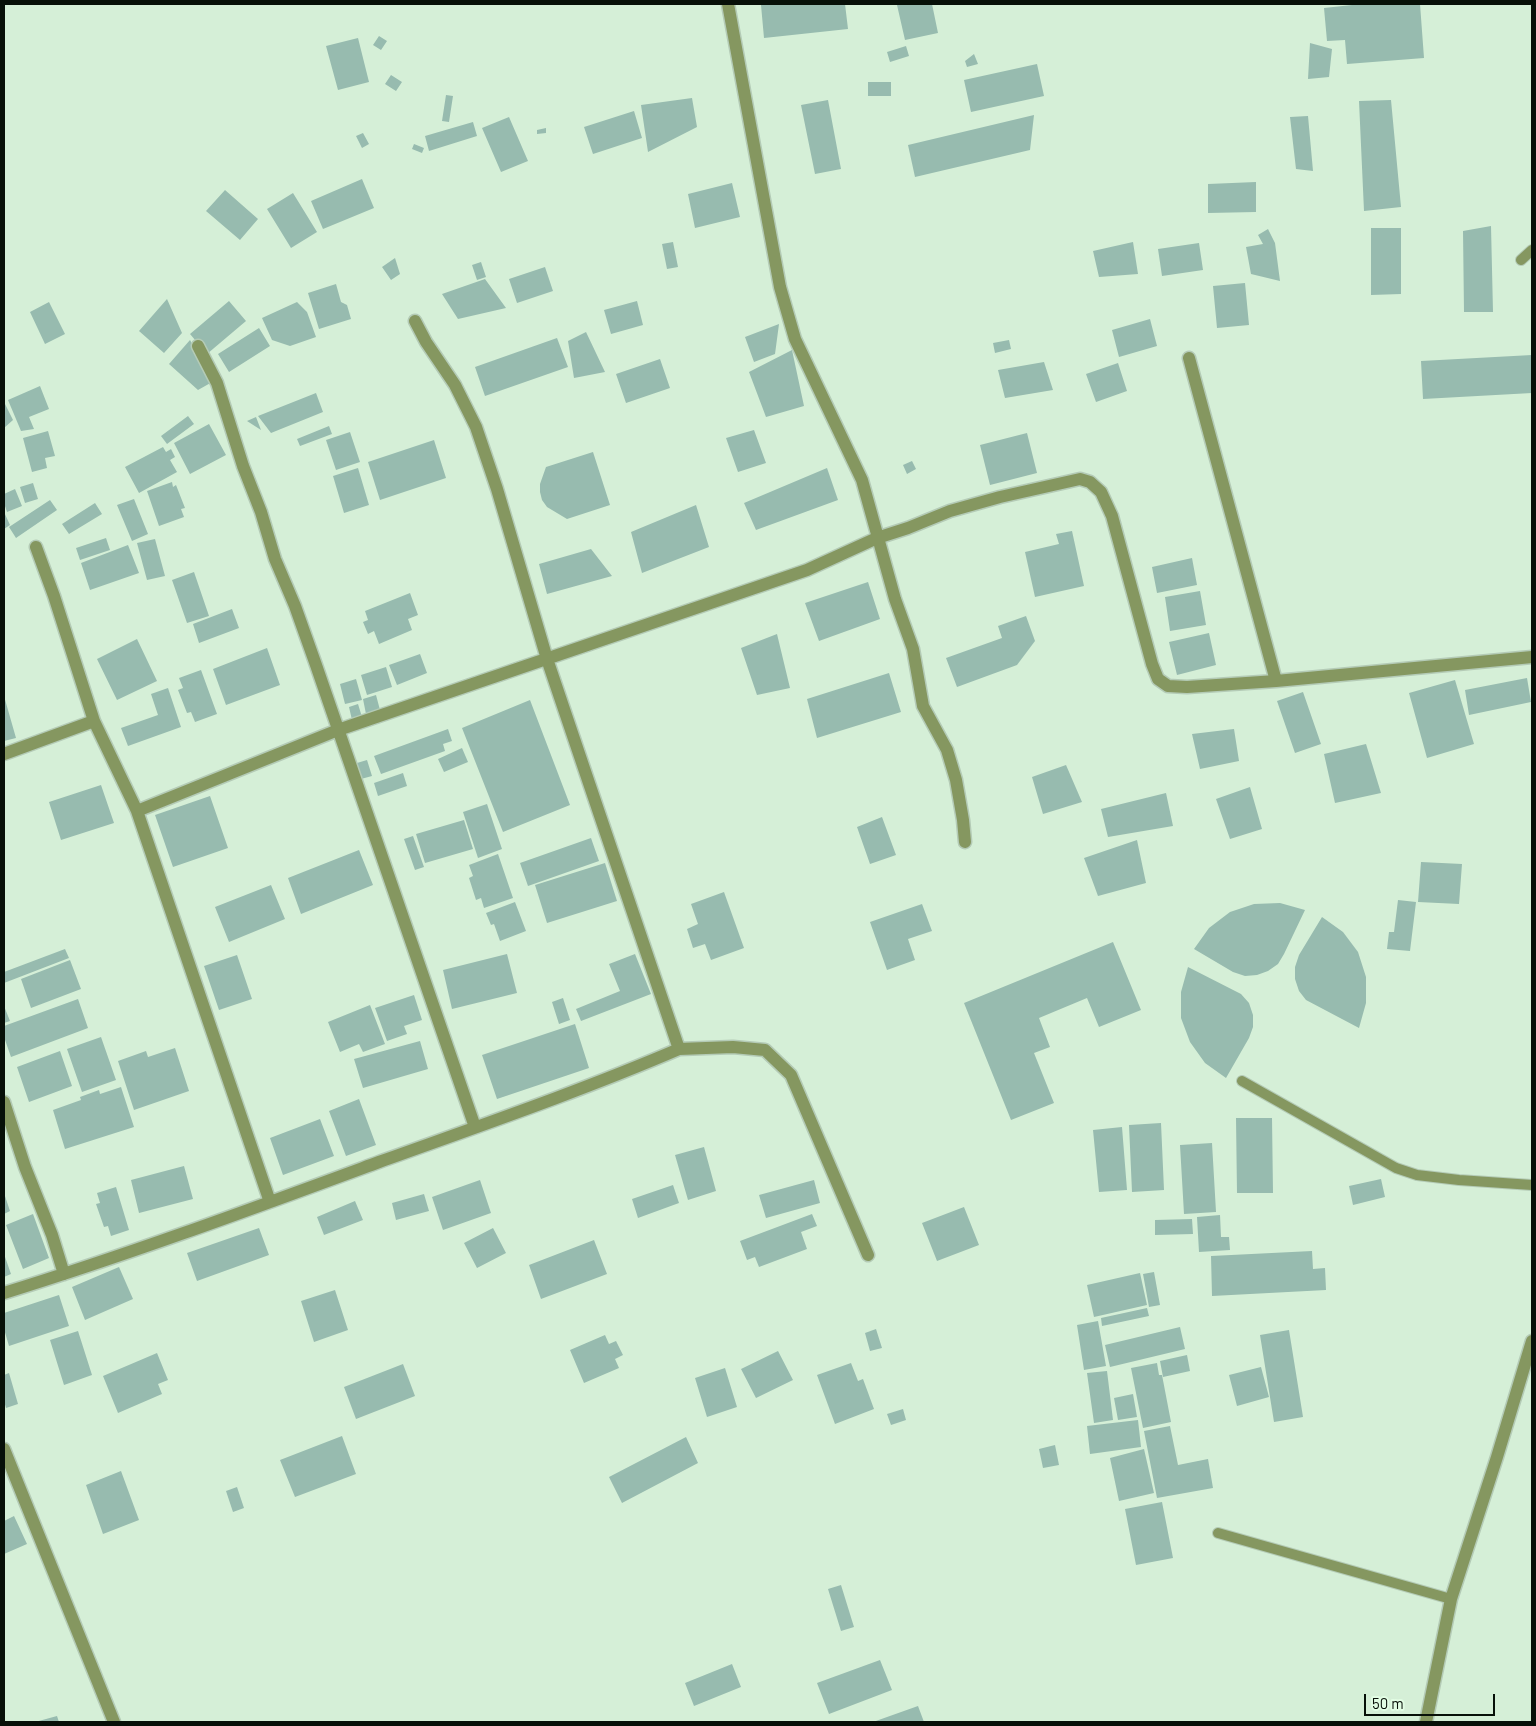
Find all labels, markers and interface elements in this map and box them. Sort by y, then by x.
scale bar [1366,1684,1497,1716]
text: 50 m [1372,1694,1404,1712]

